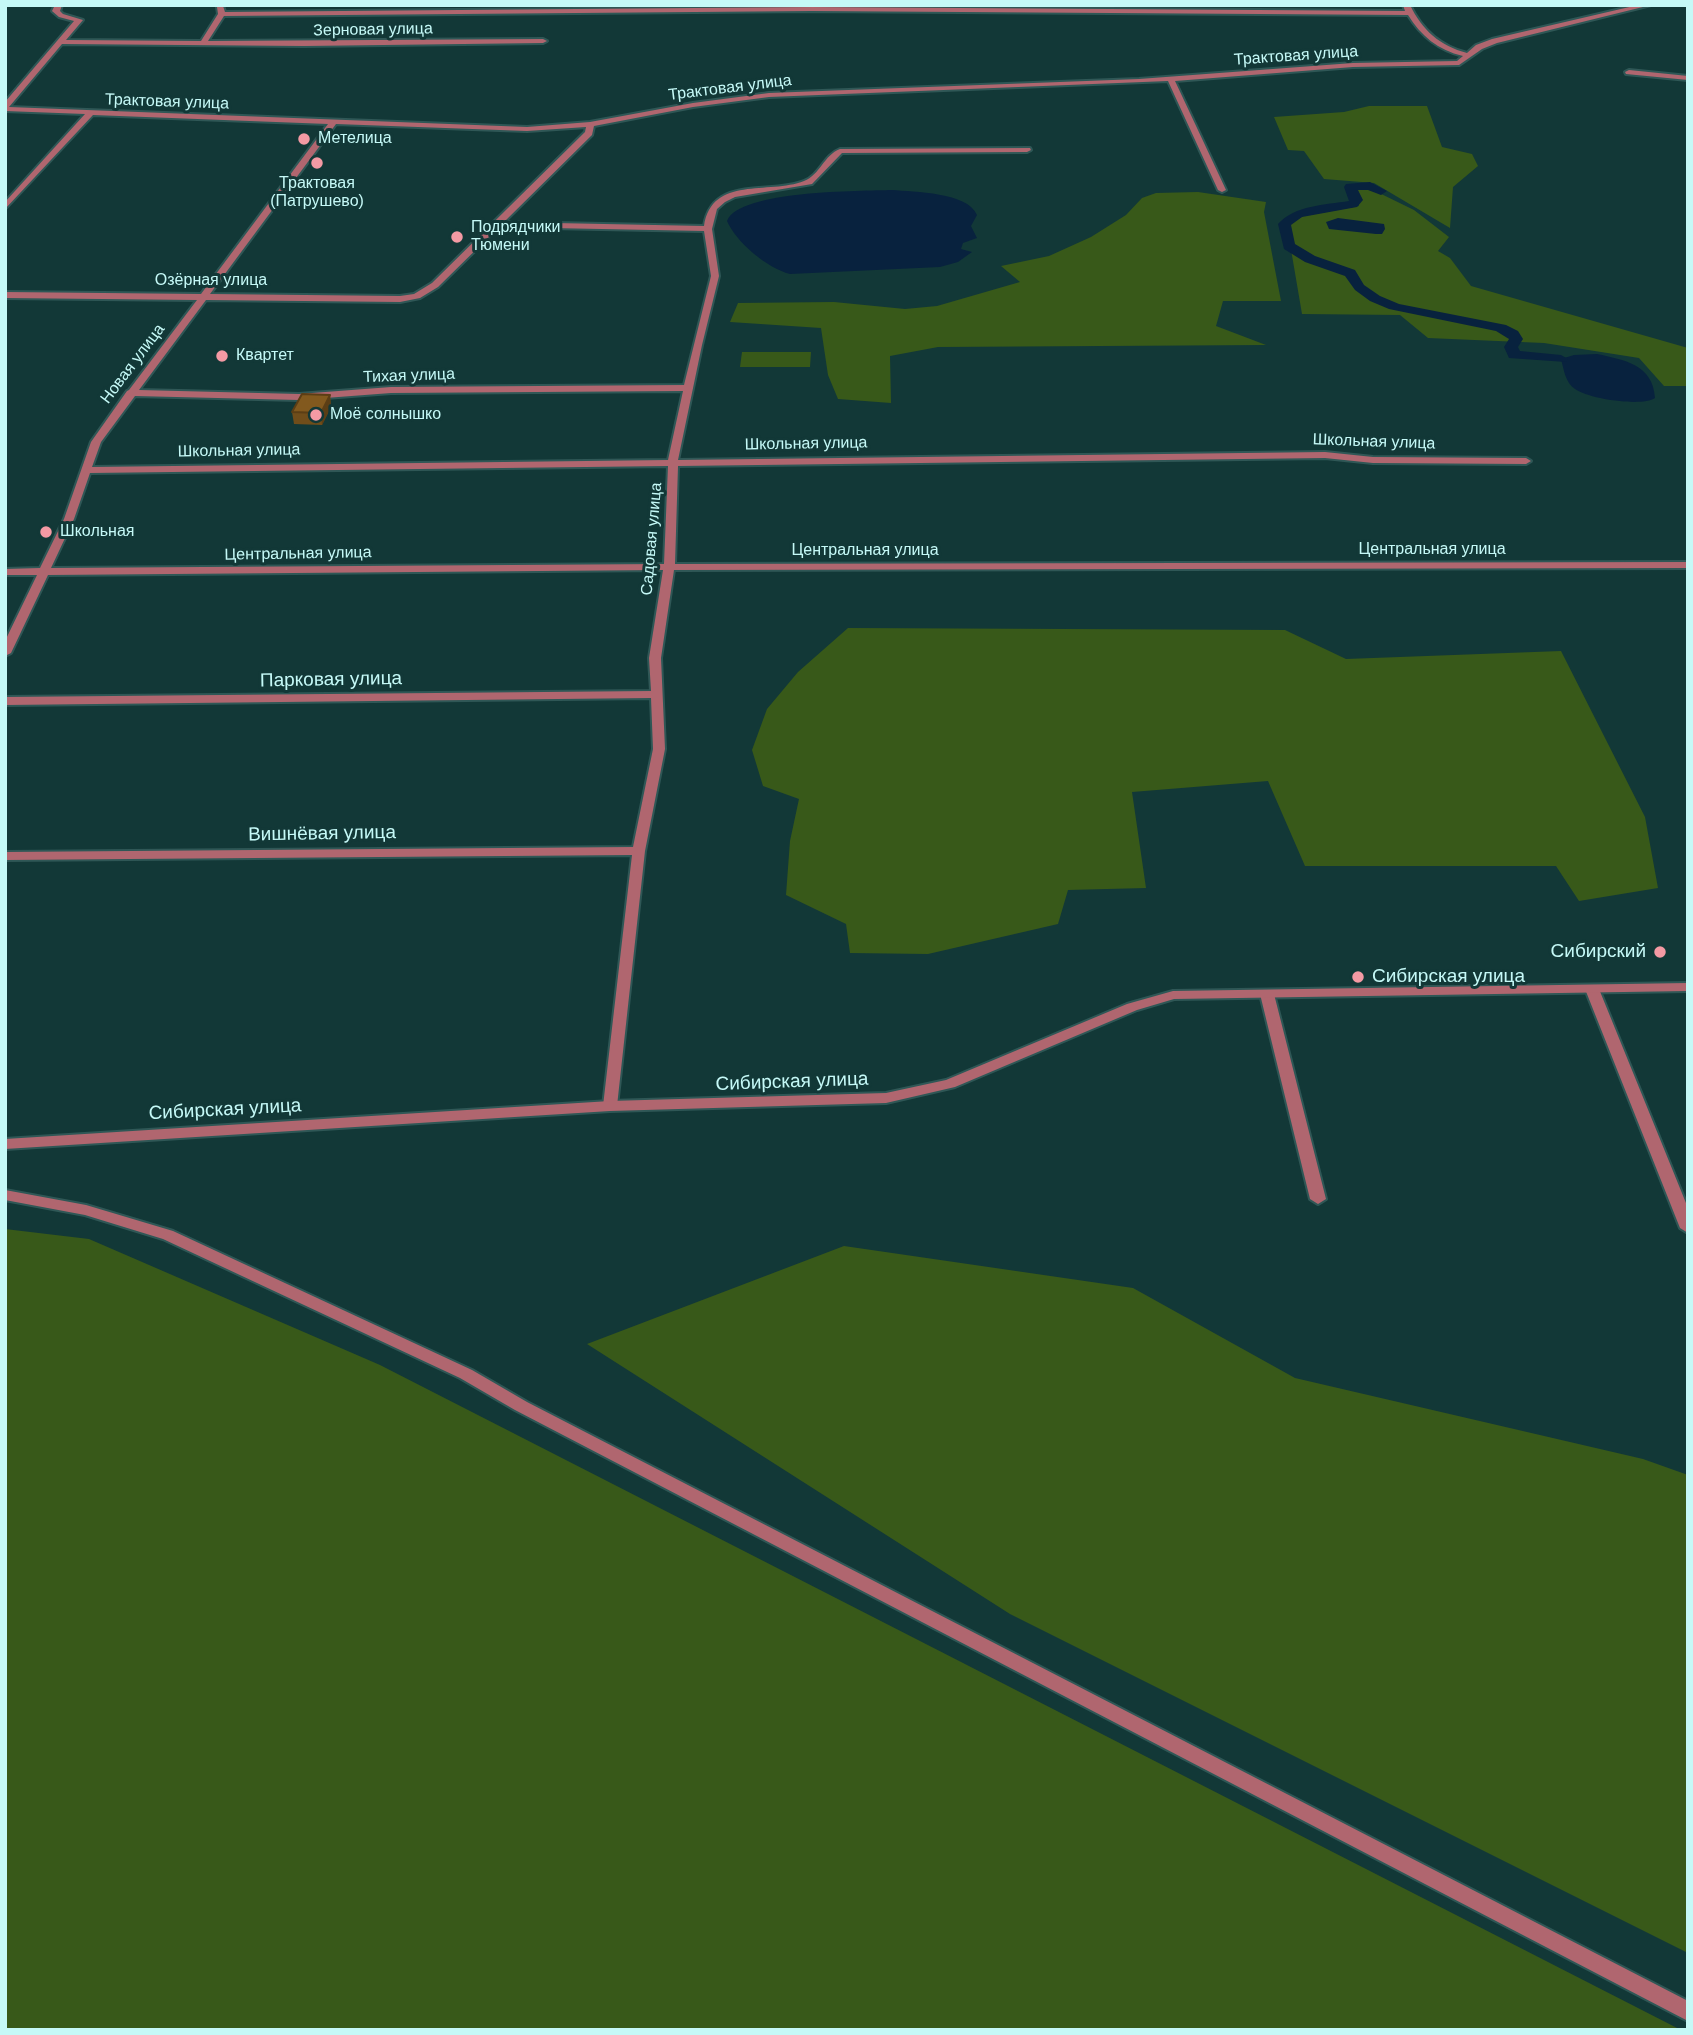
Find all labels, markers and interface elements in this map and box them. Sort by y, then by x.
street label: Зерновая улица [313,19,433,41]
street label: Трактовая улица [1233,42,1359,70]
street label: Трактовая улица [667,71,793,105]
street label: Трактовая улица [105,90,229,114]
place label: Метелица [318,129,392,149]
marker: Метелица [296,131,312,147]
marker: Трактовая (Патрушево) [309,155,325,171]
place label: Трактовая (Патрушево) [270,174,364,212]
place label: Подрядчики Тюмени [471,218,560,256]
marker: Подрядчики Тюмени [449,229,465,245]
street label: Озёрная улица [155,271,267,291]
street label: Новая улица [97,320,169,408]
place label: Квартет [236,346,294,366]
marker: Квартет [214,348,230,364]
street label: Тихая улица [363,365,455,387]
place label: Моё солнышко [330,405,441,425]
marker: Моё солнышко [308,407,324,423]
street label: Школьная улица [1312,430,1436,454]
street label: Школьная улица [744,433,868,455]
street label: Школьная улица [177,440,301,462]
street label: Садовая улица [638,482,666,596]
place label: Школьная [60,522,134,542]
marker: Школьная [38,524,54,540]
street label: Центральная улица [1358,540,1506,560]
street label: Центральная улица [791,541,939,561]
street label: Центральная улица [224,543,372,565]
street label: Парковая улица [260,667,402,693]
street label: Вишнёвая улица [248,821,396,847]
place label: Сибирский [1551,941,1646,963]
marker: Сибирский [1652,944,1668,960]
place label: Сибирская улица [1372,966,1525,988]
marker: Сибирская улица [1350,969,1366,985]
street label: Сибирская улица [715,1068,869,1096]
street label: Сибирская улица [148,1095,302,1125]

